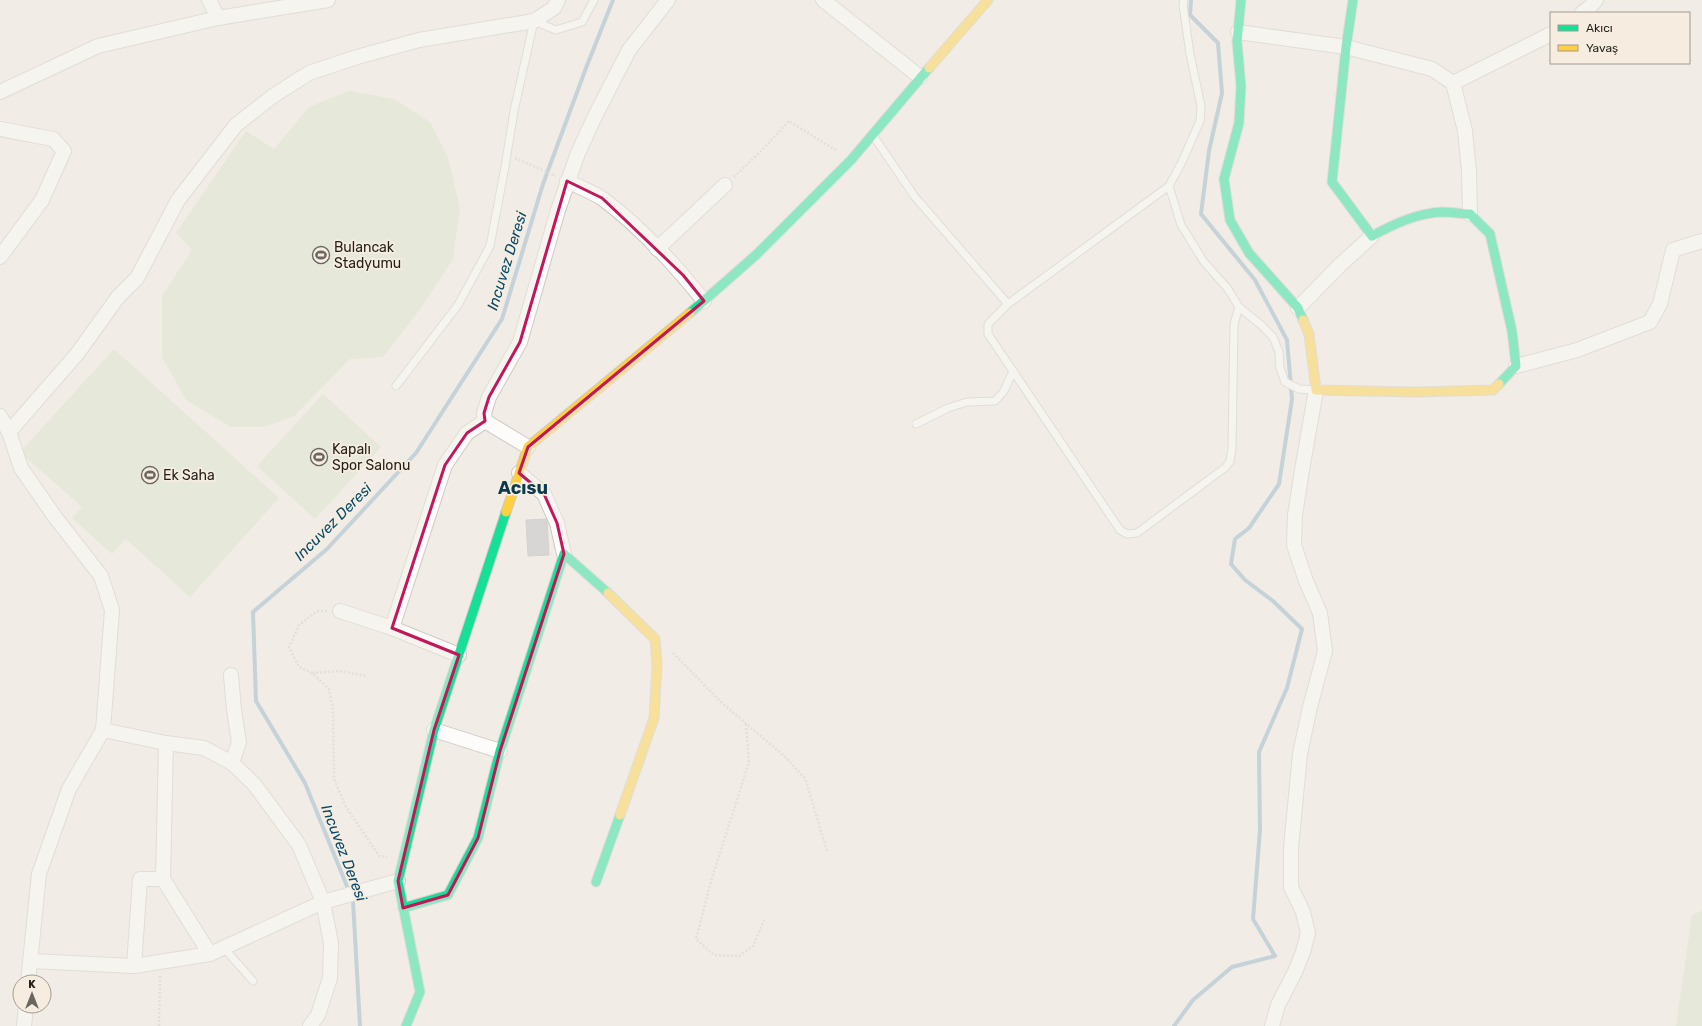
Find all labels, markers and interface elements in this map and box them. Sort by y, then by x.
legend [1550,12,1690,64]
text: Akıcı [1586,21,1613,35]
text: Yavaş [1586,41,1618,55]
water label: Incuvez Deresi [483,209,531,313]
place label: Bulancak Stadyumu [334,239,401,272]
sports icon: Bulancak Stadyumu [311,245,331,265]
place label: Kapalı Spor Salonu [332,441,410,474]
sports icon: Kapalı Spor Salonu [309,447,329,467]
sports icon: Ek Saha [140,465,160,485]
place label: Ek Saha [163,467,215,484]
district label: Acısu [498,477,548,499]
water label: Incuvez Deresi [291,479,376,564]
water label: Incuvez Deresi [317,802,371,904]
north arrow [12,974,52,1014]
text: K [28,978,36,991]

